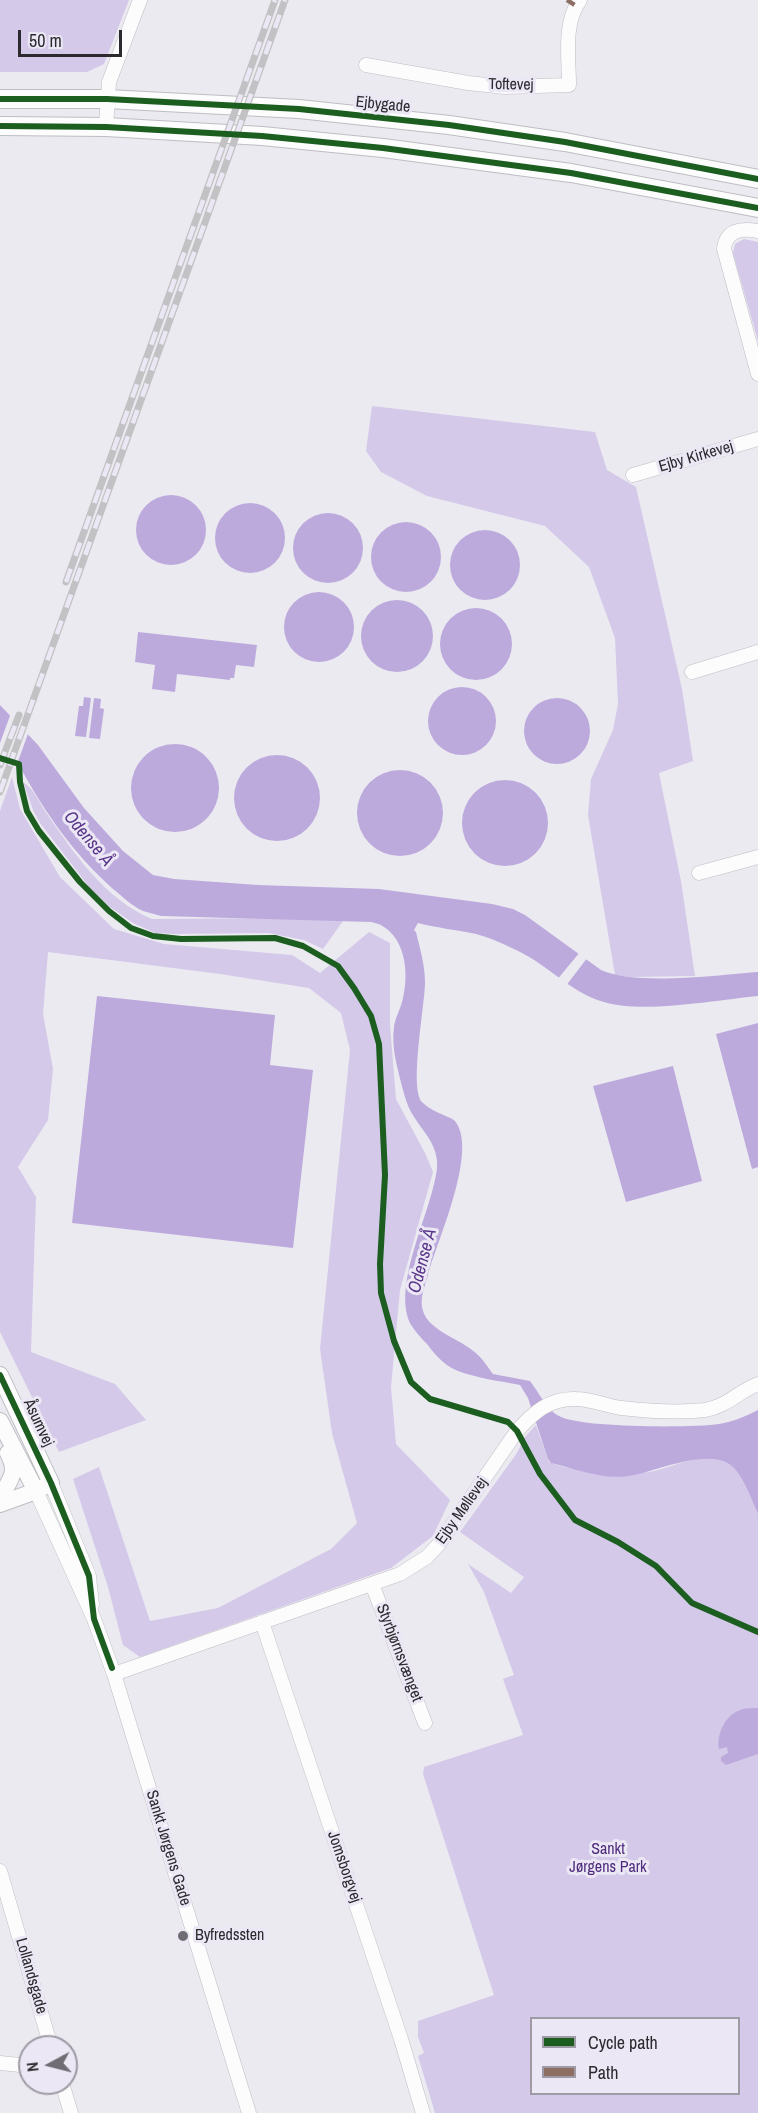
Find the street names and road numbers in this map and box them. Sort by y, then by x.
street label: Toftevej [488,75,534,95]
street label: Ejbygade [355,93,411,117]
street label: Ejby Kirkevej [657,437,735,477]
street label: Åsumvej [19,1396,57,1450]
street label: Ejby Møllevej [432,1474,492,1548]
street label: Styrbjørnsvænget [372,1602,426,1704]
street label: Sankt Jørgens Gade [141,1788,195,1908]
street label: Jomsborgvej [323,1829,365,1905]
street label: Lollandsgade [11,1936,51,2016]

